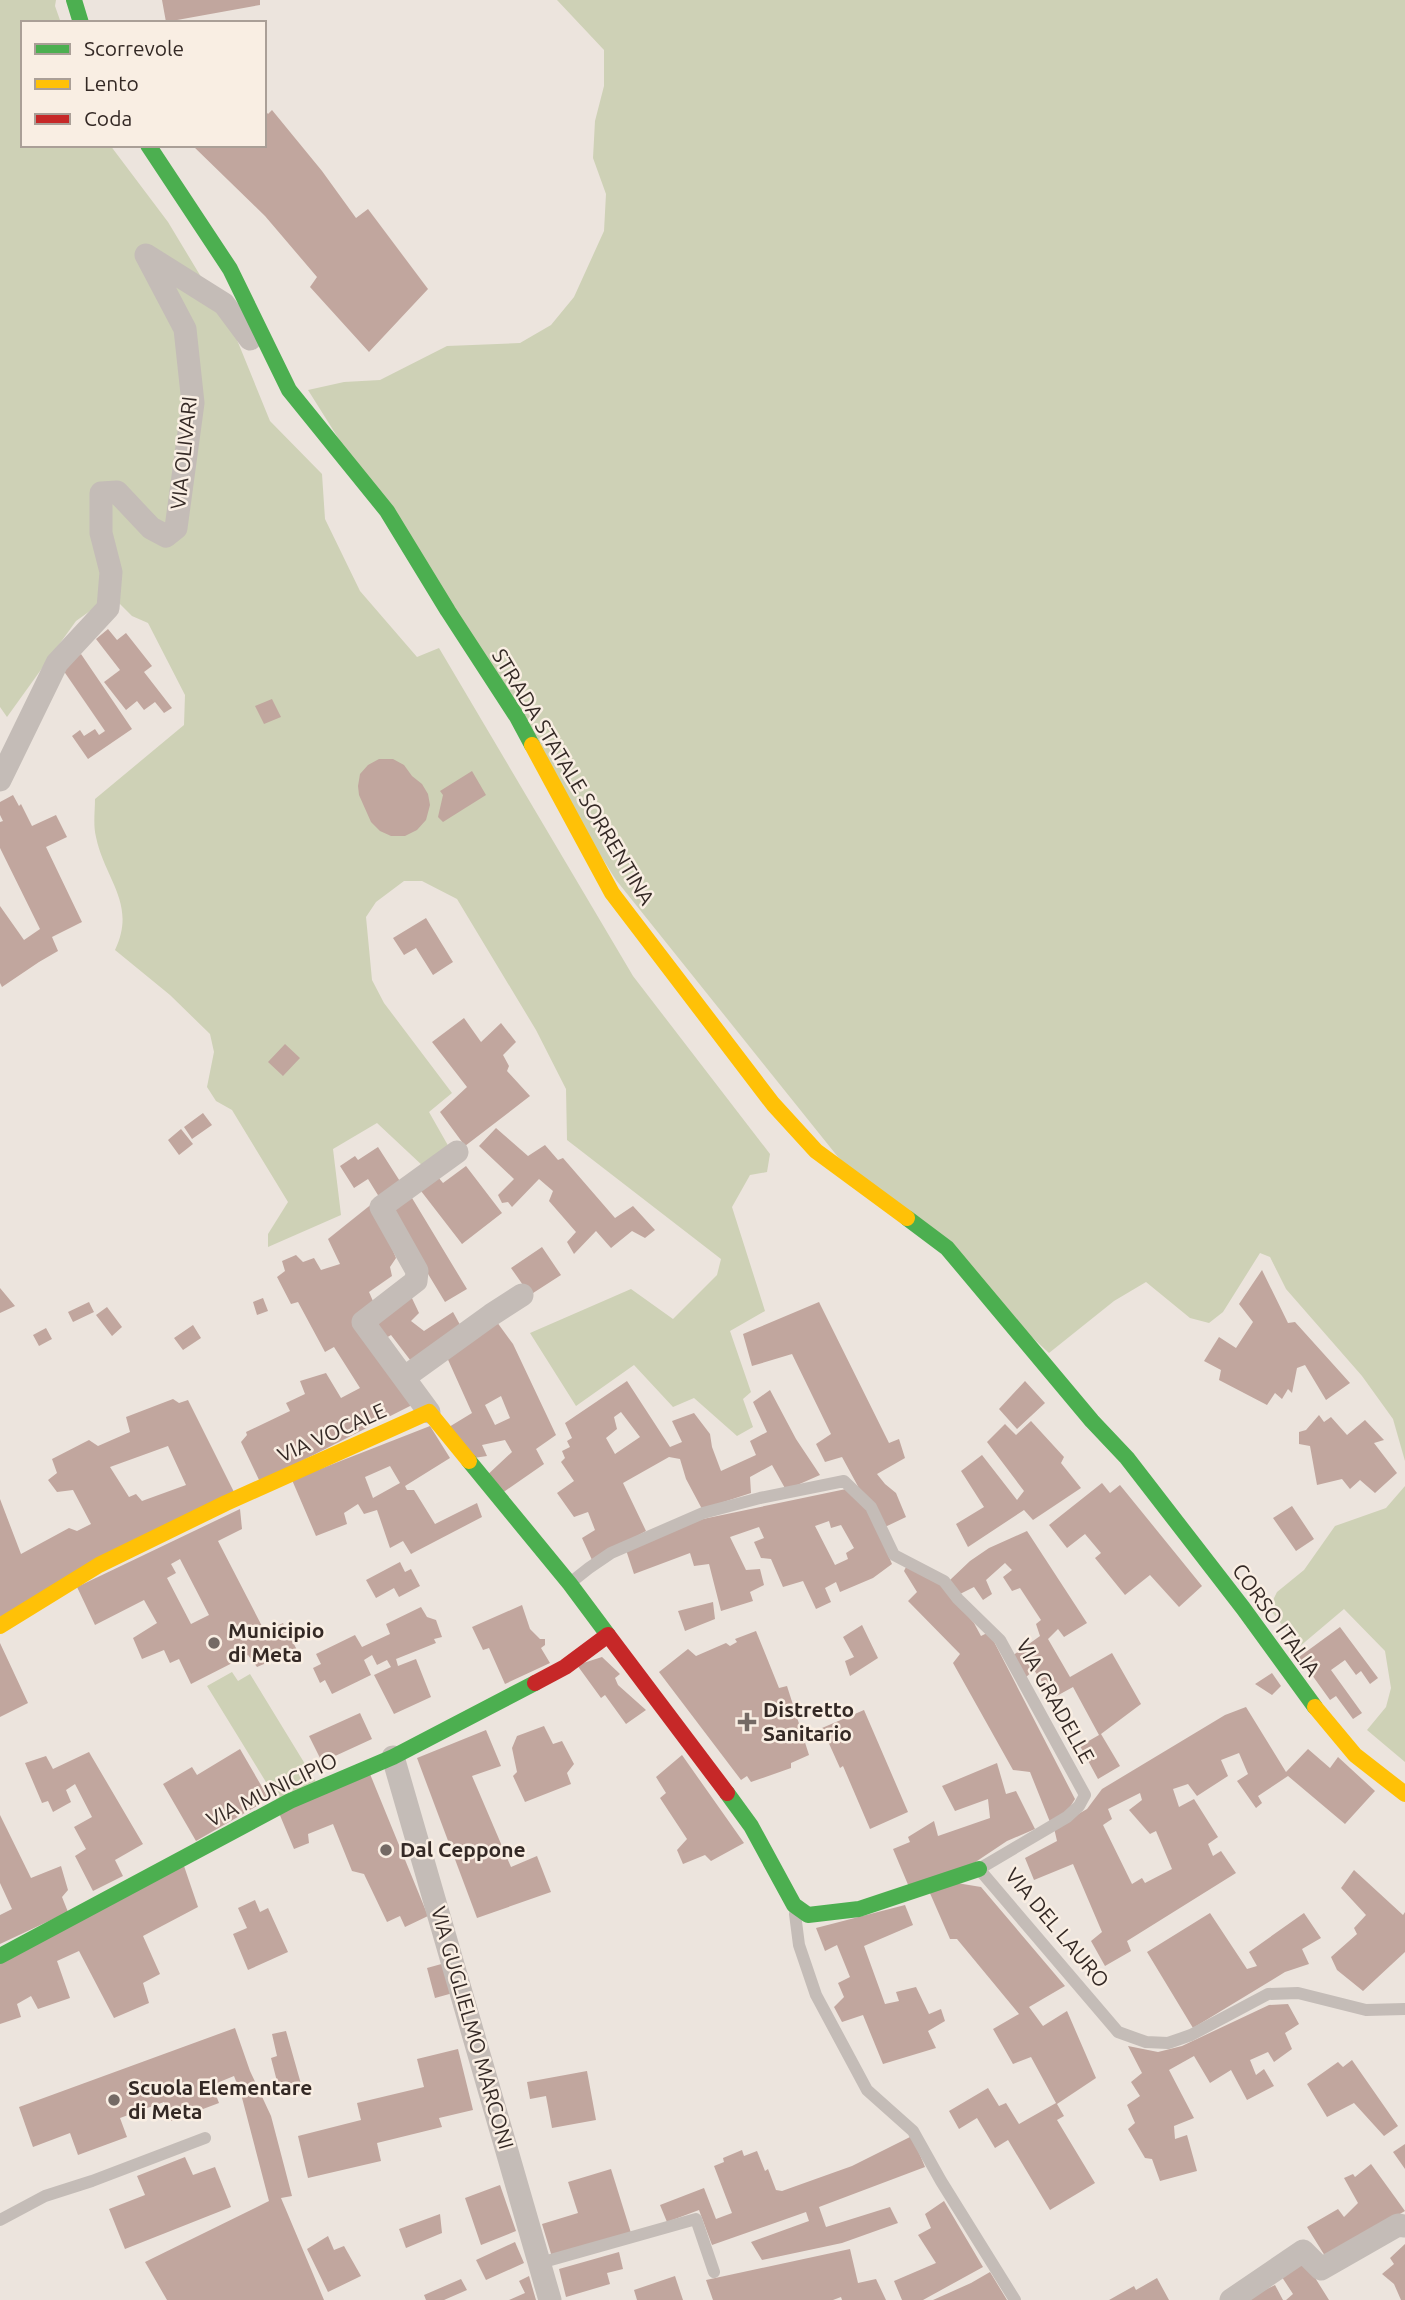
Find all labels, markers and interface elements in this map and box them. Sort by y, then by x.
legend [21,21,266,147]
text: Scorrevole [84,36,184,60]
text: Lento [84,71,139,95]
text: Coda [84,106,132,130]
street label: VIA OLIVARI [165,395,201,511]
street label: STRADA STATALE SORRENTINA [488,644,660,909]
street label: VIA VOCALE [274,1398,389,1467]
street label: CORSO ITALIA [1228,1558,1326,1681]
place label: Municipio di Meta [228,1618,324,1666]
street label: VIA GRADELLE [1012,1634,1100,1767]
marker: Municipio di Meta [206,1635,222,1651]
place label: Distretto Sanitario [763,1697,854,1745]
marker: Distretto Sanitario [737,1712,757,1732]
street label: VIA MUNICIPIO [202,1747,341,1831]
place label: Dal Ceppone [400,1837,526,1861]
marker: Dal Ceppone [378,1842,394,1858]
street label: VIA DEL LAURO [1001,1863,1114,1992]
street label: VIA GUGLIELMO MARCONI [427,1904,519,2152]
place label: Scuola Elementare di Meta [128,2075,312,2123]
marker: Scuola Elementare di Meta [106,2092,122,2108]

